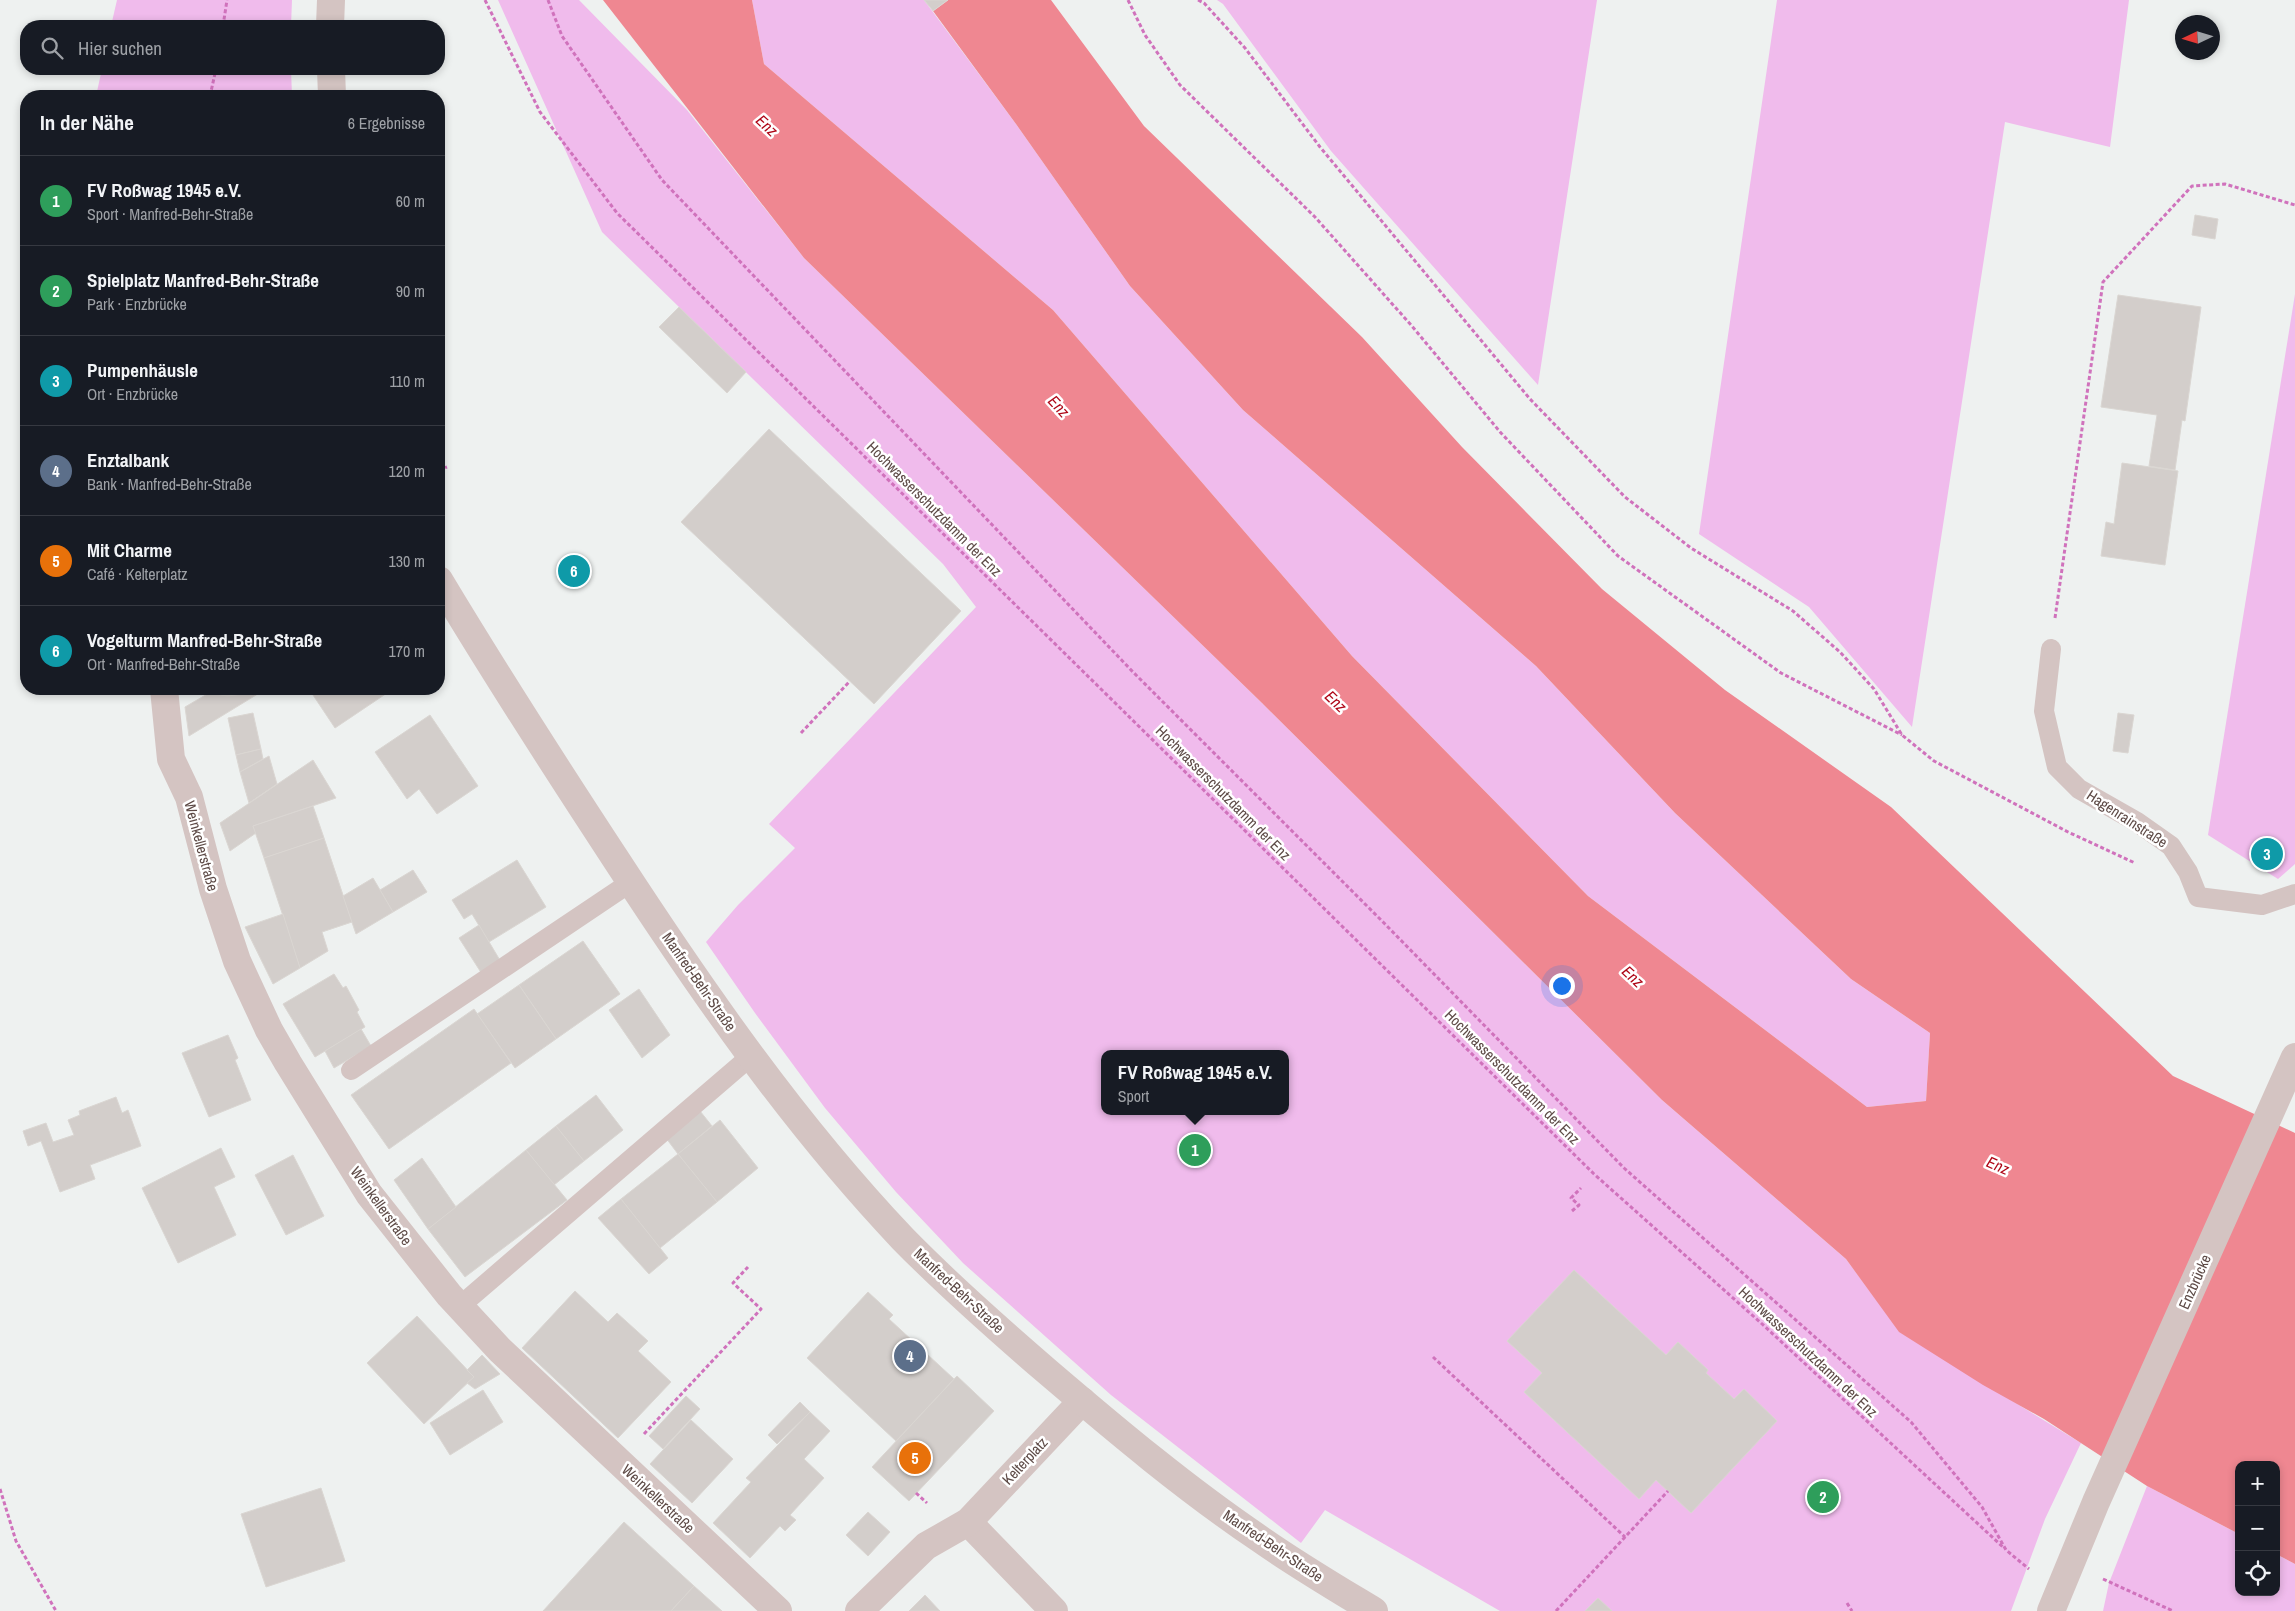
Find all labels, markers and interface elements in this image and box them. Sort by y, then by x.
north arrow [2175,15,2220,60]
search box [20,20,445,75]
icon: search [38,34,66,62]
text: Hier suchen [78,35,162,61]
text: In der Nähe [40,108,134,137]
water label: Enz [751,109,783,141]
text: 6 Ergebnisse [348,112,425,134]
text: FV Roßwag 1945 e.V. [87,177,241,203]
text: 1 [52,190,60,212]
text: 60 m [396,190,425,212]
text: Sport · Manfred-Behr-Straße [87,203,253,225]
text: Spielplatz Manfred-Behr-Straße [87,267,319,293]
text: 2 [52,280,60,302]
text: 90 m [396,280,425,302]
text: Park · Enzbrücke [87,293,187,315]
text: Pumpenhäusle [87,357,198,383]
text: 3 [52,370,60,392]
text: 110 m [389,370,425,392]
text: Ort · Enzbrücke [87,383,178,405]
water label: Enz [1043,390,1075,422]
street label: Hochwasserschutzdamm der Enz [862,436,1007,581]
text: Enztalbank [87,447,169,473]
text: 4 [52,460,60,482]
text: 120 m [389,460,425,482]
text: Bank · Manfred-Behr-Straße [87,473,252,495]
text: Mit Charme [87,537,172,563]
text: 5 [52,550,60,572]
text: 130 m [389,550,425,572]
pin: 6 [558,552,590,590]
text: Café · Kelterplatz [87,563,188,585]
text: Vogelturm Manfred-Behr-Straße [87,627,322,653]
text: 6 [52,640,60,662]
text: 170 m [389,640,425,662]
text: Ort · Manfred-Behr-Straße [87,653,240,675]
water label: Enz [1320,685,1352,717]
street label: Hochwasserschutzdamm der Enz [1151,720,1296,865]
street label: Hagenrainstraße [2083,785,2172,853]
street label: Weinkellerstraße [179,798,224,894]
pin: 3 [2251,835,2283,873]
street label: Manfred-Behr-Straße [657,928,741,1035]
water label: Enz [1617,960,1649,992]
your location [1549,973,1575,999]
street label: Hochwasserschutzdamm der Enz [1440,1004,1585,1149]
popup [1101,1050,1289,1115]
text: FV Roßwag 1945 e.V. [1118,1059,1272,1085]
text: Sport [1118,1085,1149,1107]
pin: 1 [1179,1131,1211,1169]
water label: Enz [1983,1150,2013,1180]
street label: Weinkellerstraße [346,1162,417,1250]
street label: Manfred-Behr-Straße [910,1243,1009,1338]
street label: Enzbrücke [2173,1251,2216,1313]
street label: Hochwasserschutzdamm der Enz [1734,1281,1882,1422]
pin: 4 [894,1337,926,1375]
street label: Kelterplatz [997,1432,1052,1489]
pin: 5 [899,1439,931,1477]
street label: Weinkellerstraße [617,1459,700,1538]
map controls [2235,1461,2280,1596]
button: + [2235,1461,2280,1506]
pin: 2 [1807,1478,1839,1516]
street label: Manfred-Behr-Straße [1219,1504,1327,1587]
button: − [2235,1506,2280,1551]
button: locate [2235,1551,2280,1596]

